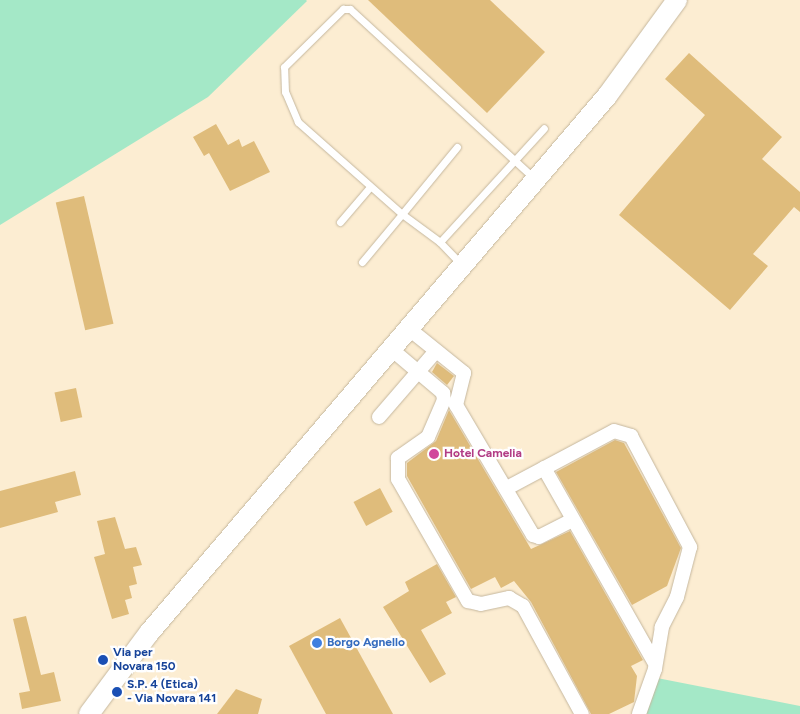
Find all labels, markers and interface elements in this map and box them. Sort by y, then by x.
place label: Hotel Camelia [444,447,522,461]
marker: Hotel Camelia [428,448,440,460]
place label: Borgo Agnello [327,636,405,650]
marker: Borgo Agnello [311,637,323,649]
place label: Via per Novara 150 [113,646,175,674]
marker: Via per Novara 150 [97,654,109,666]
place label: S.P. 4 (Etica) - Via Novara 141 [127,678,216,706]
marker: S.P. 4 (Etica) - Via Novara 141 [111,686,123,698]

